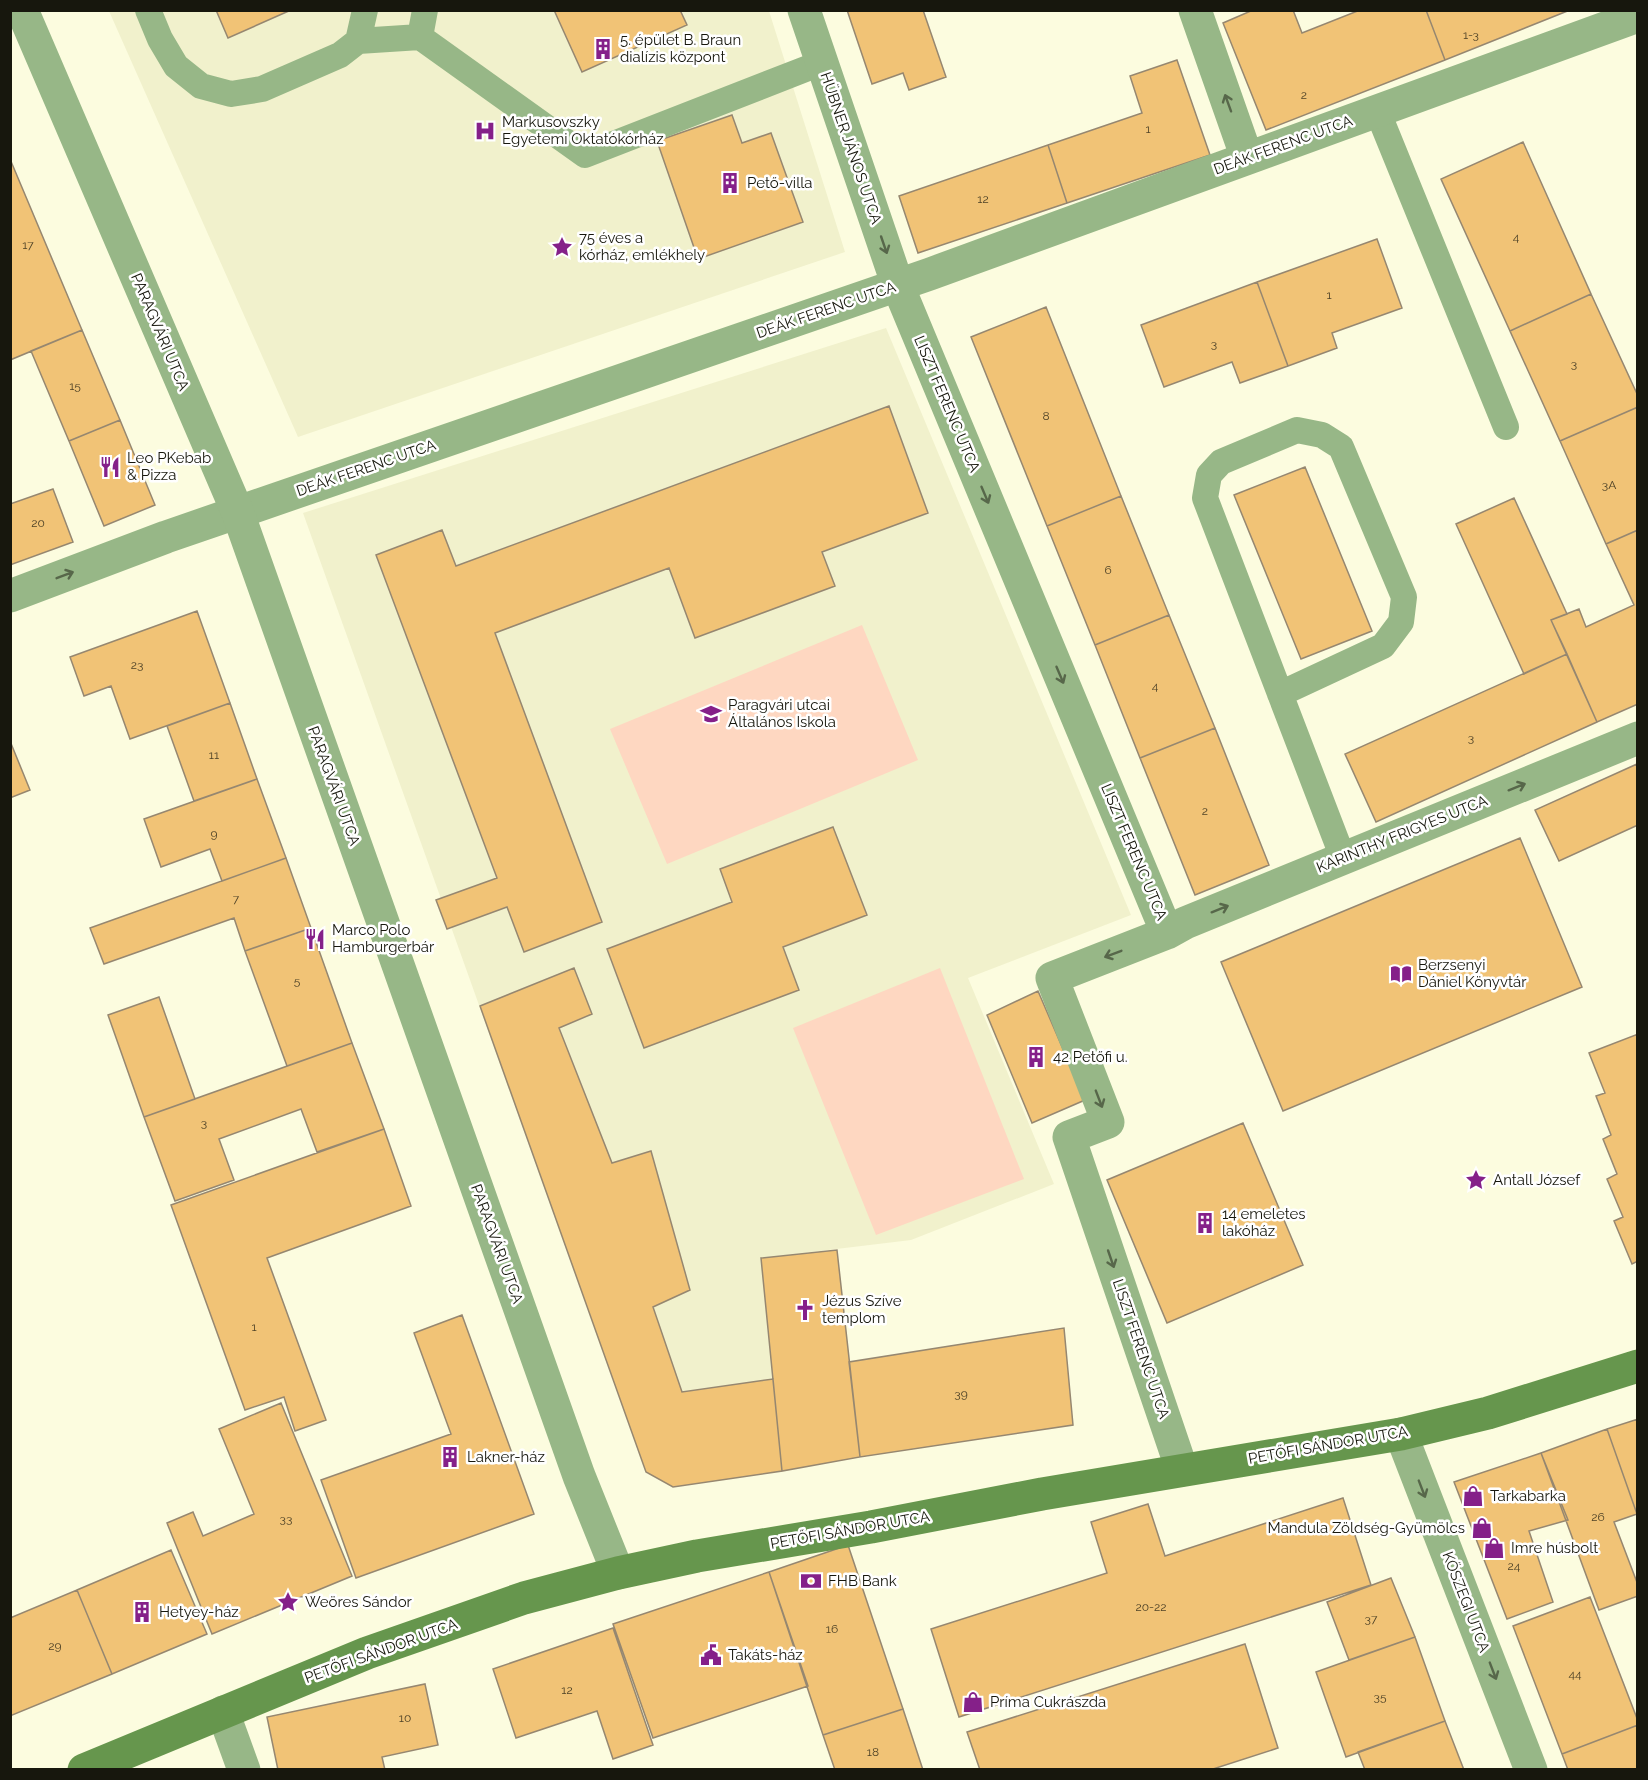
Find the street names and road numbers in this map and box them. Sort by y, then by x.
street label: HÜBNER JÁNOS UTCA [817,69,886,226]
street label: DEÁK FERENC UTCA [1211,112,1355,178]
street label: PARAGVÁRI UTCA [127,271,193,393]
street label: DEÁK FERENC UTCA [754,278,898,342]
street label: LISZT FERENC UTCA [910,333,984,475]
street label: DEÁK FERENC UTCA [294,436,438,500]
street label: PARAGVÁRI UTCA [304,724,364,848]
street label: LISZT FERENC UTCA [1097,781,1171,923]
street label: KARINTHY FRIGYES UTCA [1314,791,1490,877]
street label: PARAGVÁRI UTCA [467,1182,527,1306]
street label: LISZT FERENC UTCA [1109,1277,1173,1421]
street label: PETŐFI SÁNDOR UTCA [1247,1422,1409,1468]
street label: PETŐFI SÁNDOR UTCA [769,1507,931,1553]
street label: KŐSZEGI UTCA [1439,1549,1493,1655]
street label: PETŐFI SÁNDOR UTCA [302,1615,460,1687]

